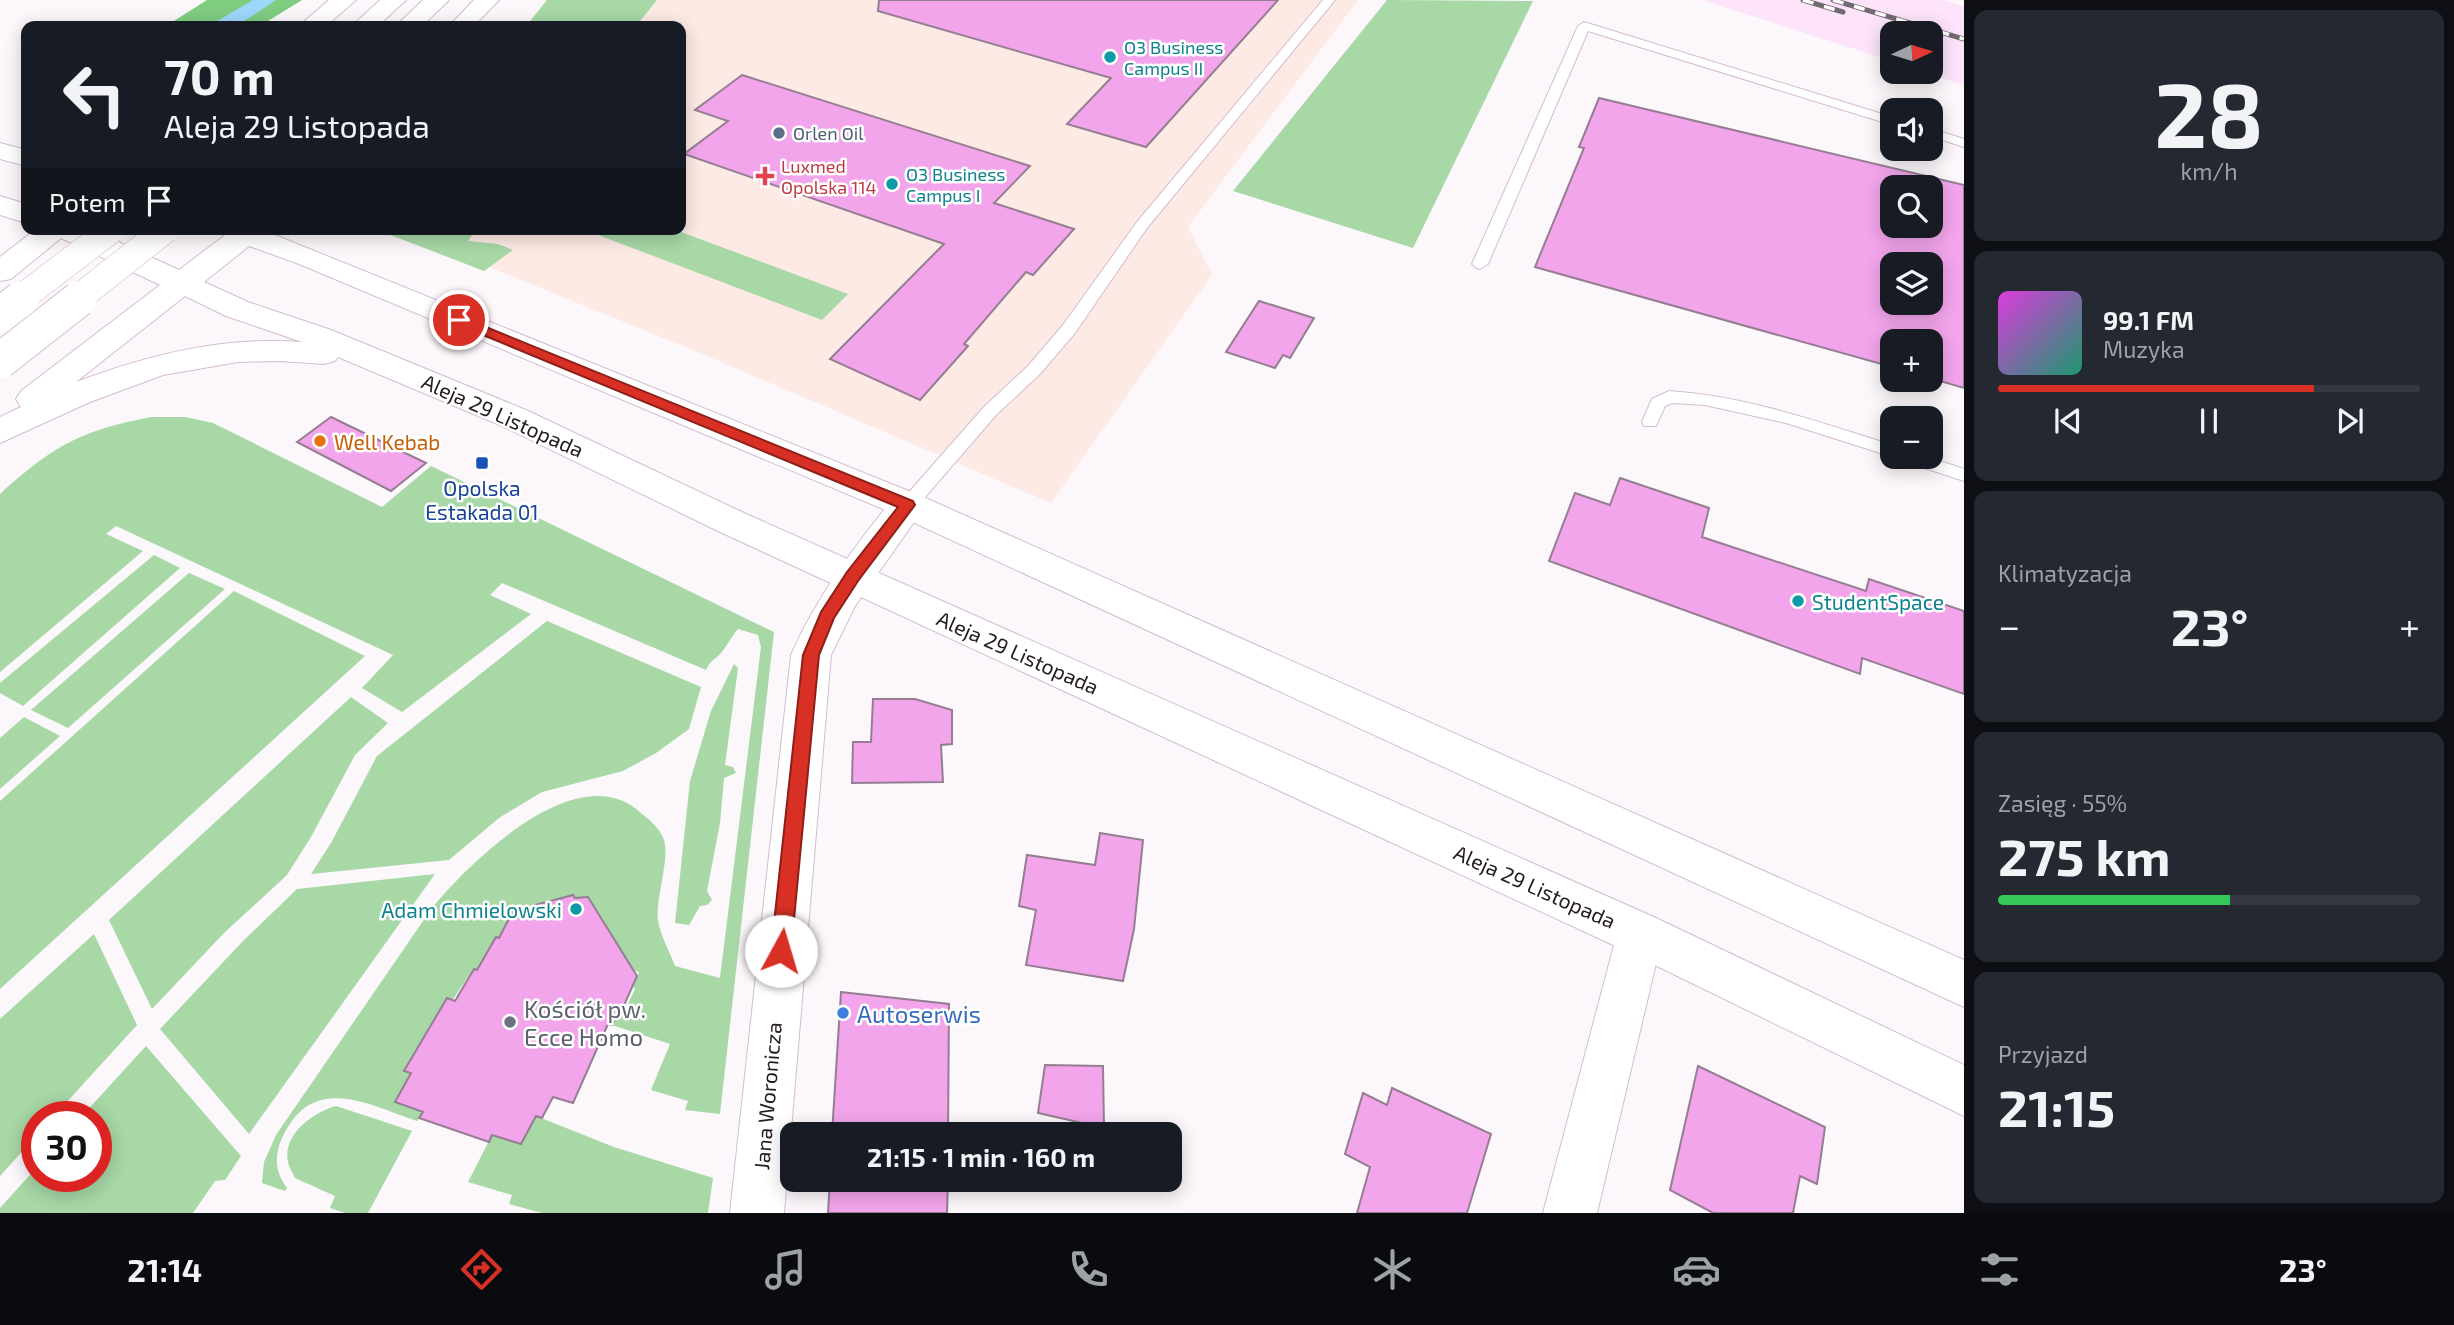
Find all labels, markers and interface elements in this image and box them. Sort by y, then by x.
north arrow [1880,21,1942,84]
map controls [1880,21,1943,469]
place label: O3 Business Campus II [1124,36,1224,79]
text: 70 m [164,46,275,105]
icon: left [49,49,140,140]
marker: O3 Business Campus II [1102,49,1118,65]
text: 28 [2154,57,2264,166]
button: sound [1880,98,1943,161]
text: Aleja 29 Listopada [164,106,430,144]
place label: Orlen Oil [793,122,864,144]
marker: Orlen Oil [771,125,787,141]
place label: Luxmed Opolska 114 [781,155,877,198]
text: km/h [2180,157,2238,185]
place label: O3 Business Campus I [906,163,1006,206]
marker: Luxmed Opolska 114 [755,166,775,186]
button: search [1880,175,1943,238]
marker: O3 Business Campus I [884,176,900,192]
icon: arrive [140,182,178,220]
text: Potem [49,186,126,217]
button: layers [1880,252,1943,315]
pin [429,290,489,350]
icon: arrive [440,301,478,339]
text: 99.1 FM [2103,304,2194,335]
button: + [1880,329,1943,392]
text: Muzyka [2103,335,2185,363]
street label: Aleja 29 Listopada [418,368,588,463]
icon: previous [2049,402,2087,440]
icon: pause [2190,402,2228,440]
icon: next [2331,402,2369,440]
button: − [1880,406,1943,469]
place label: Well Kebab [334,429,440,454]
marker: Well Kebab [312,433,328,449]
marker: Opolska Estakada 01 [474,455,490,471]
place label: Opolska Estakada 01 [425,475,539,524]
text: Klimatyzacja [1998,559,2132,587]
place label: StudentSpace [1812,589,1944,614]
marker: StudentSpace [1790,593,1806,609]
text: 23° [2171,594,2248,656]
text: − [1998,602,2020,648]
text: + [2399,602,2420,648]
street label: Aleja 29 Listopada [933,605,1103,700]
text: Zasięg · 55% [1998,789,2127,817]
text: 275 km [1998,824,2170,886]
street label: Aleja 29 Listopada [1450,839,1620,934]
place label: Adam Chmielowski [381,897,562,922]
marker: Adam Chmielowski [568,901,584,917]
position arrow [744,914,818,988]
place label: Kościół pw. Ecce Homo [524,994,646,1051]
place label: Autoserwis [857,999,981,1028]
marker: Autoserwis [835,1005,851,1021]
marker: Kościół pw. Ecce Homo [502,1014,518,1030]
street label: Jana Woronicza [748,1021,786,1171]
text: Przyjazd [1998,1040,2088,1068]
text: 21:15 [1998,1075,2115,1137]
speed limit sign: 30 [21,1101,112,1192]
text: 21:15 · 1 min · 160 m [867,1141,1095,1172]
icon: directions [457,1245,506,1294]
icon: music [761,1245,810,1294]
icon: phone [1064,1245,1113,1294]
icon: climate [1368,1245,1417,1294]
icon: car [1672,1245,1721,1294]
icon: filters [1975,1245,2024,1294]
text: 21:14 [127,1250,202,1288]
text: 23° [2279,1250,2327,1288]

